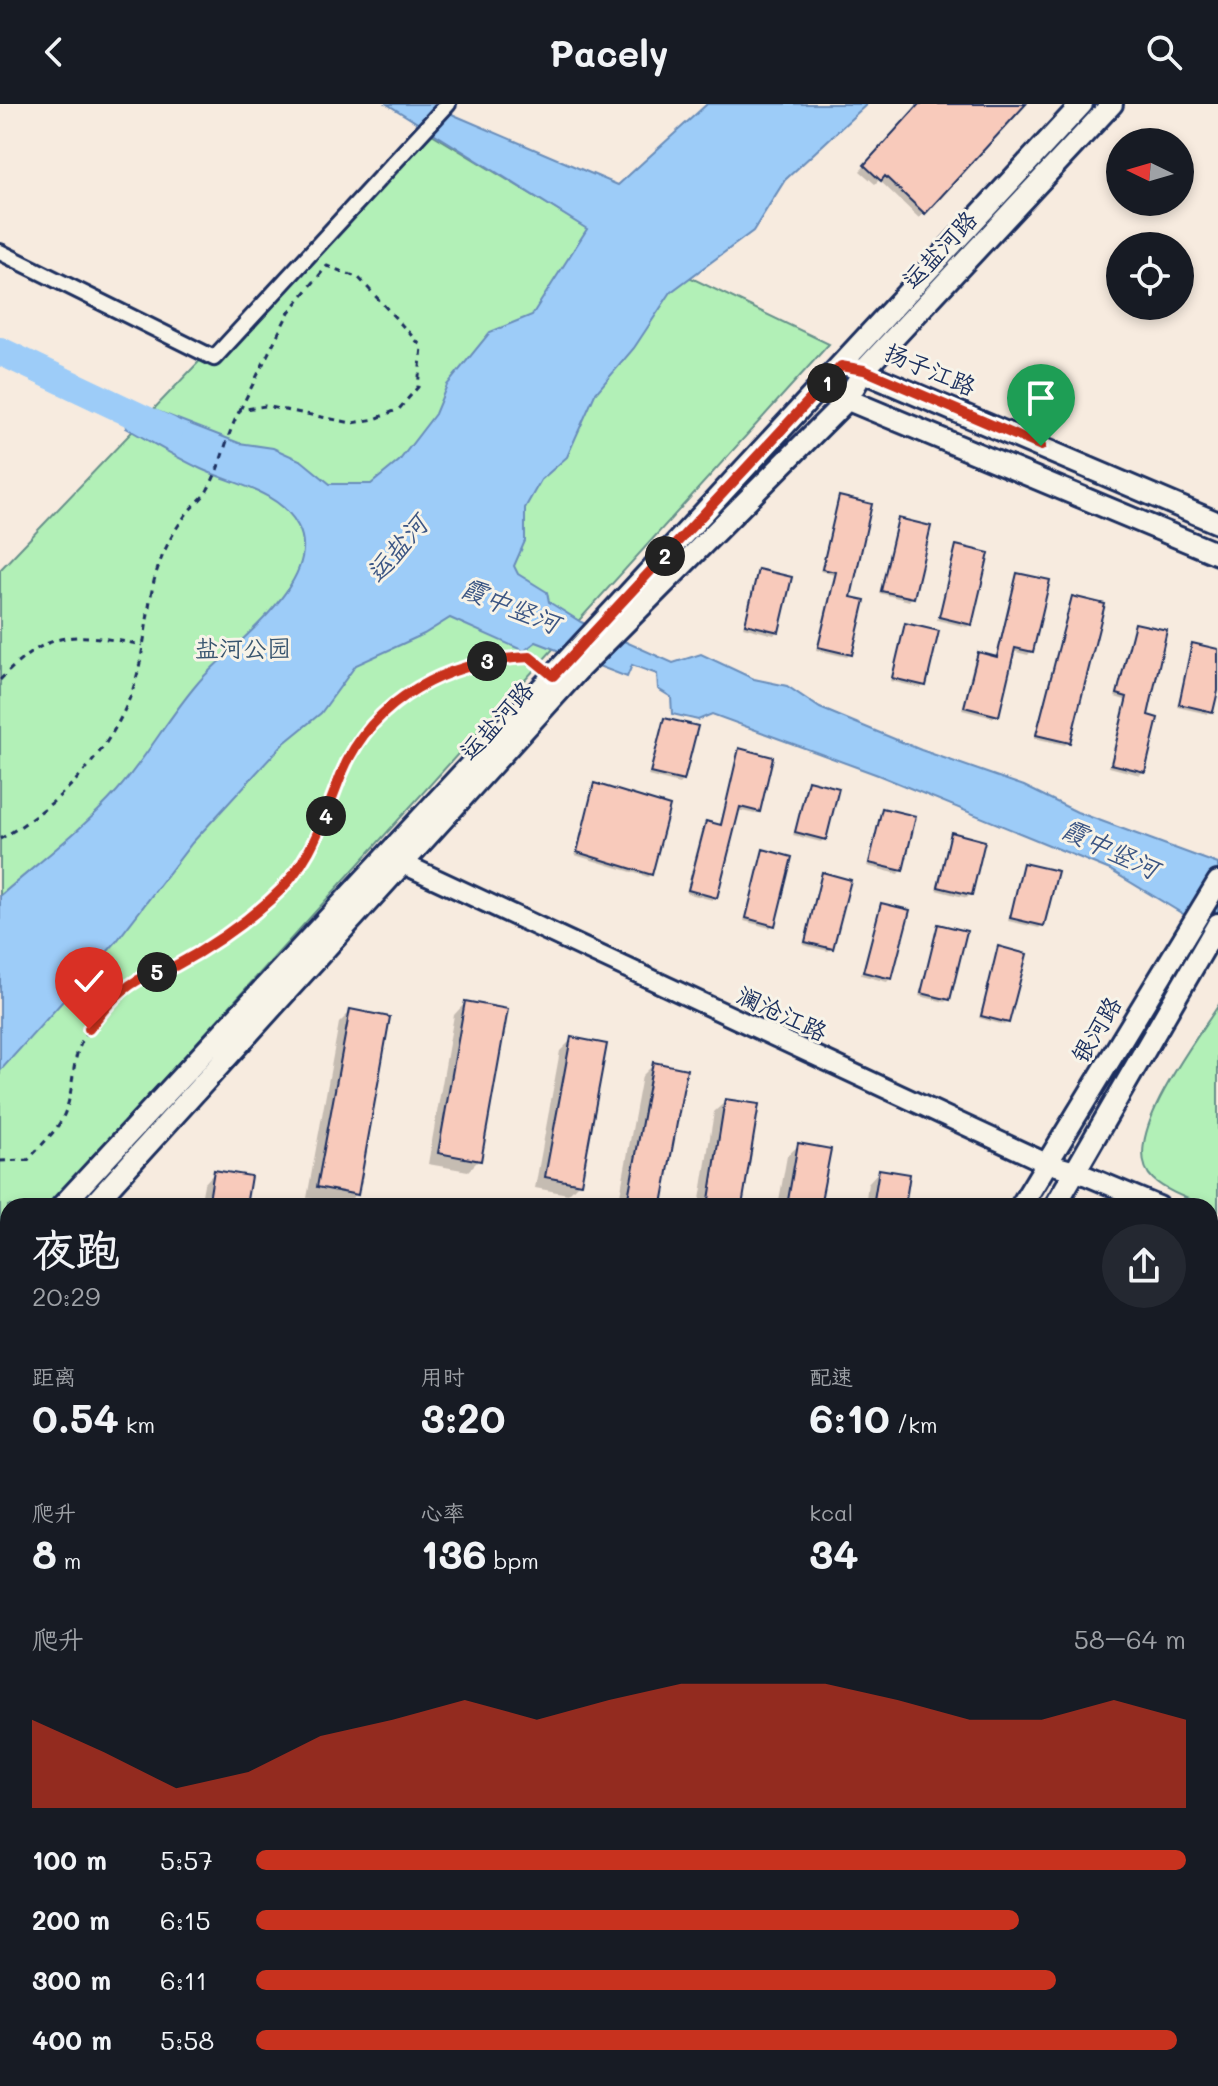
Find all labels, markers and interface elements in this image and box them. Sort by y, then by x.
text: Pacely [550,29,668,76]
icon: back [32,30,76,74]
icon: search [1142,30,1186,74]
north arrow [1106,128,1194,216]
map controls [1106,128,1194,320]
street label: 运盐河路 [895,203,983,295]
button: locate [1106,232,1194,320]
street label: 扬子江路 [880,336,981,402]
pin: 1 [807,363,847,403]
pin [1007,364,1075,446]
text: 1 [822,368,832,397]
icon: arrive [1019,376,1063,420]
water label: 运盐河 [358,505,437,589]
pin: 2 [645,536,685,576]
text: 2 [659,541,671,570]
water label: 霞中竖河 [456,570,569,642]
park label: 盐河公园 [195,632,291,663]
pin: 3 [467,641,507,681]
text: 3 [480,646,494,675]
street label: 运盐河路 [452,674,540,766]
pin: 4 [306,796,346,836]
text: 4 [319,801,333,830]
water label: 霞中竖河 [1056,811,1168,887]
pin [55,947,123,1029]
pin: 5 [137,952,177,992]
text: 5 [151,957,163,986]
icon: check [67,959,111,1003]
street label: 澜沧江路 [733,978,833,1047]
street label: 银河路 [1064,990,1128,1068]
text: 夜跑 [32,1220,120,1277]
button: share [1102,1224,1186,1308]
text: 20:29 [32,1279,100,1313]
text: 距离 [32,1362,76,1391]
text: 用时 [421,1362,465,1391]
text: 配速 [809,1362,853,1391]
text: 0.54 [32,1391,119,1443]
text: 3:20 [421,1391,505,1443]
text: 6:10 [809,1391,890,1443]
text: km [119,1410,155,1439]
text: /km [890,1410,937,1439]
text: 爬升 [32,1498,76,1527]
text: 心率 [421,1498,465,1527]
text: kcal [809,1498,853,1527]
text: 8 [32,1527,57,1579]
text: 136 [421,1527,487,1579]
text: 34 [809,1527,859,1579]
text: m [57,1546,81,1575]
text: bpm [487,1546,539,1575]
text: 爬升 [32,1622,84,1656]
text: 58–64 m [1074,1622,1186,1656]
text: 100 m [32,1843,107,1877]
text: 5:57 [160,1843,213,1877]
text: 200 m [32,1903,110,1937]
text: 6:15 [160,1903,211,1937]
text: 300 m [32,1963,111,1997]
text: 6:11 [160,1963,207,1997]
text: 400 m [32,2023,112,2057]
text: 5:58 [160,2023,214,2057]

